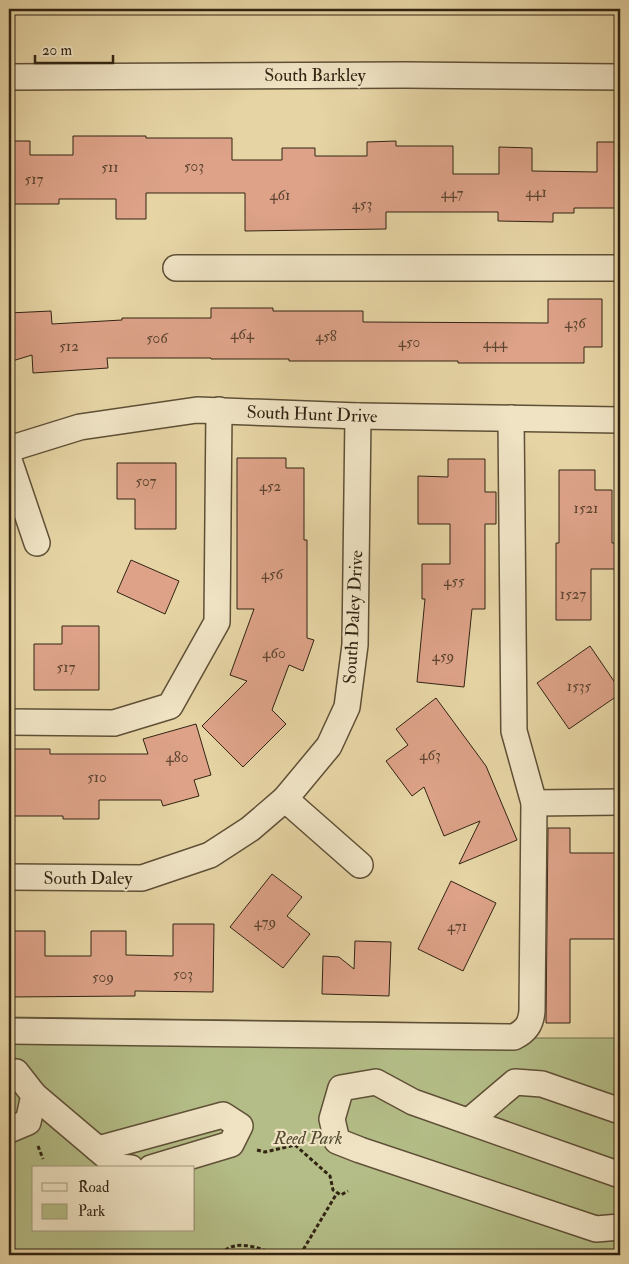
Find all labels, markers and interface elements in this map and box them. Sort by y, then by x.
scale bar [35,32,112,64]
text: 20 m [42,41,72,60]
street label: South Barkley [264,64,367,87]
house number: 503 [184,157,204,176]
house number: 511 [101,158,119,177]
house number: 517 [25,170,44,189]
house number: 441 [525,183,547,202]
house number: 447 [441,184,463,203]
house number: 461 [270,186,290,205]
house number: 453 [352,195,372,214]
house number: 436 [564,314,587,333]
house number: 464 [230,325,255,344]
house number: 458 [315,327,337,346]
house number: 506 [146,329,169,348]
house number: 450 [398,333,420,352]
house number: 444 [483,334,508,353]
house number: 512 [59,337,79,356]
street label: South Hunt Drive [246,401,378,428]
house number: 507 [135,472,157,491]
house number: 452 [259,477,282,496]
house number: 1521 [574,499,598,518]
street label: South Daley Drive [339,549,369,685]
house number: 456 [261,565,285,584]
house number: 455 [443,572,465,591]
house number: 1527 [560,585,586,604]
house number: 460 [262,644,286,663]
house number: 459 [432,647,454,666]
house number: 517 [57,658,76,677]
house number: 1535 [567,677,592,696]
house number: 463 [419,746,441,765]
house number: 480 [166,748,188,767]
house number: 510 [87,768,107,787]
street label: South Daley [43,867,134,890]
house number: 479 [254,913,276,932]
house number: 471 [447,917,467,936]
house number: 503 [173,965,193,984]
house number: 509 [92,968,114,987]
park label: Reed Park [272,1127,343,1150]
legend [32,1166,195,1232]
text: Road [78,1178,110,1197]
text: Park [78,1202,105,1221]

